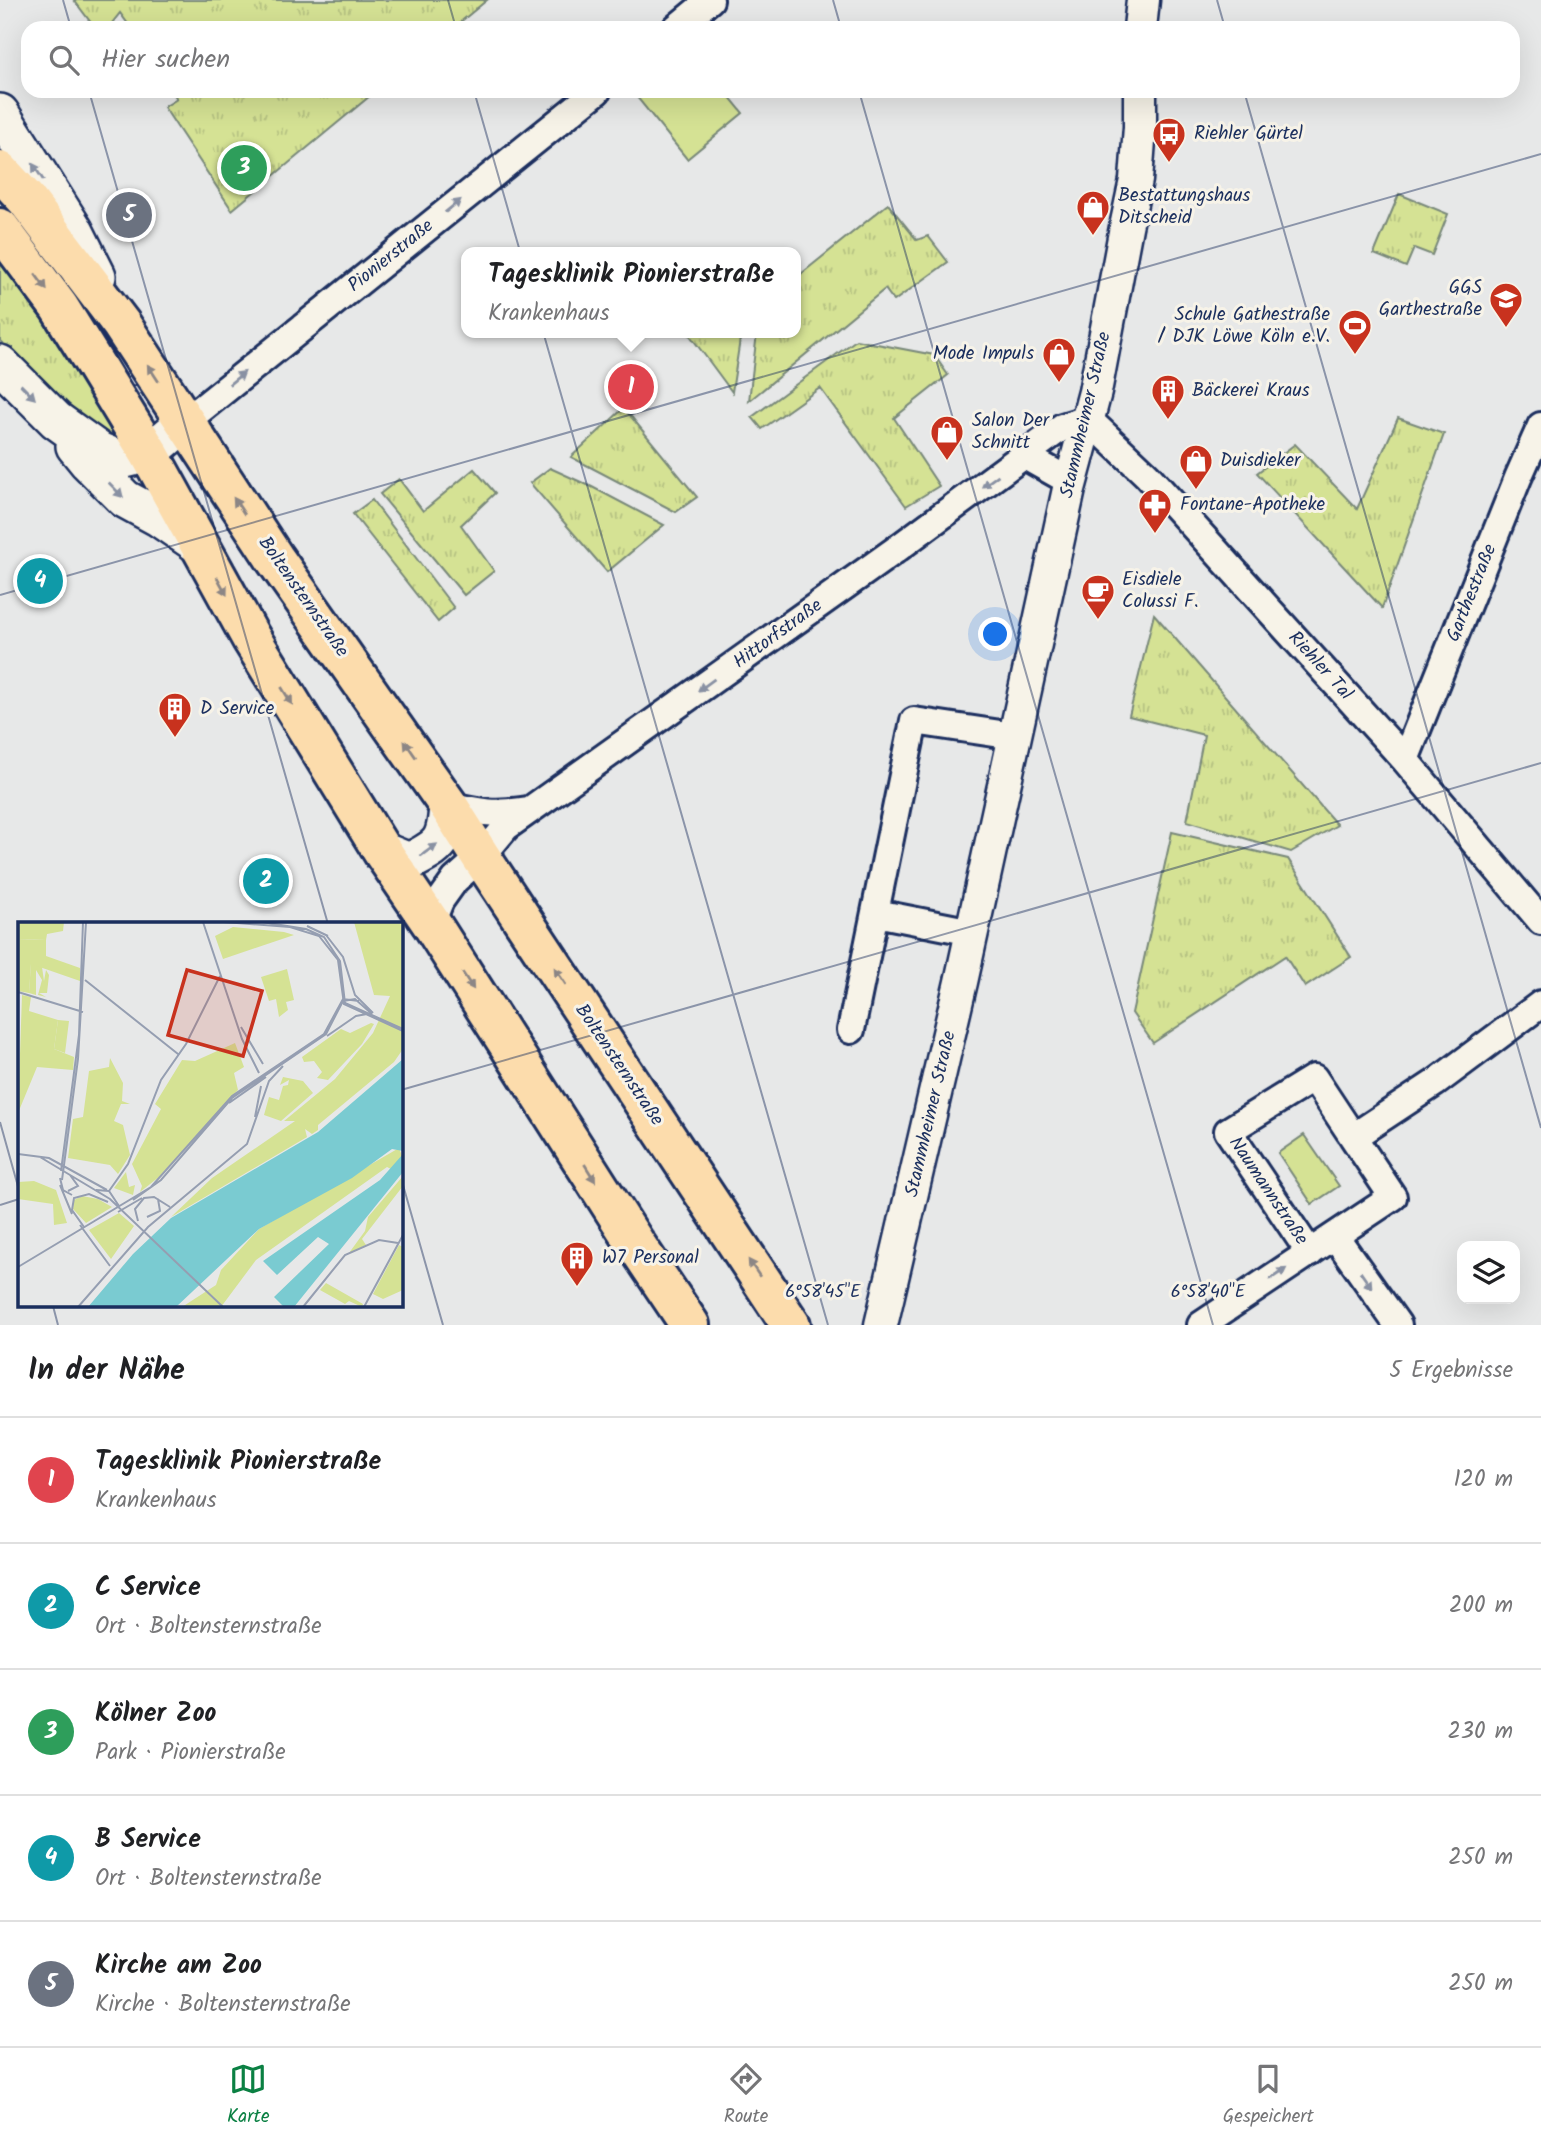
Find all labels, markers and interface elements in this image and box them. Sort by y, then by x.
search box [21,21,1520,98]
text: Hier suchen [101,39,230,81]
icon: search [45,41,83,79]
bus stop icon: Riehler Gürtel [1150,115,1188,164]
place label: Riehler Gürtel [1194,119,1303,149]
pin: 3 [221,142,267,194]
one-way arrow [31,162,44,182]
place label: Bestattungshaus Ditscheid [1118,181,1250,233]
shop icon: Bestattungshaus Ditscheid [1074,188,1112,237]
pin: 5 [106,189,152,241]
one-way arrow [444,198,462,213]
street label: Pionierstraße [341,212,441,300]
popup [461,247,801,338]
text: Tagesklinik Pionierstraße [488,254,774,296]
one-way arrow [34,273,48,291]
place label: GGS Garthestraße [1379,273,1482,325]
school or university icon: GGS Garthestraße [1487,280,1525,329]
text: Krankenhaus [488,296,610,332]
place label: Schule Gathestraße / DJK Löwe Köln e.V. [1158,300,1330,352]
sports icon: Schule Gathestraße / DJK Löwe Köln e.V. [1336,307,1374,356]
street label: Stammheimer Straße [1052,328,1120,501]
shop icon: Mode Impuls [1040,335,1078,384]
place label: Mode Impuls [933,339,1034,369]
pin: 1 [608,361,654,413]
one-way arrow [146,363,159,383]
one-way arrow [228,371,246,386]
building icon: Bäckerei Kraus [1149,372,1187,421]
place label: Bäckerei Kraus [1192,376,1310,406]
one-way arrow [19,383,35,400]
place label: Salon Der Schnitt [972,406,1051,458]
shop icon: Salon Der Schnitt [928,413,966,462]
shop icon: Duisdieker [1177,442,1215,491]
place label: Duisdieker [1220,446,1302,476]
one-way arrow [981,474,999,488]
one-way arrow [107,481,123,498]
pharmacy icon: Fontane-Apotheke [1136,486,1174,535]
place label: Fontane-Apotheke [1180,490,1326,520]
one-way arrow [233,496,246,516]
street label: Boltensternstraße [250,530,356,664]
street label: Garthestraße [1439,539,1505,646]
pin: 4 [17,555,63,607]
place label: Eisdiele Colussi F. [1122,565,1199,617]
cafe icon: Eisdiele Colussi F. [1079,572,1117,621]
one-way arrow [216,576,228,595]
street label: Hittorfstraße [727,591,829,677]
your location [978,617,1012,651]
street label: Riehler Tal [1280,624,1360,708]
one-way arrow [697,678,715,692]
one-way arrow [280,687,293,706]
building icon: D Service [156,690,194,739]
place label: D Service [200,694,275,724]
one-way arrow [403,740,417,758]
one-way arrow [420,843,438,857]
pin: 2 [243,855,289,907]
inset map [18,922,402,1308]
one-way arrow [554,967,567,986]
one-way arrow [461,971,474,990]
street label: Boltensternstraße [567,998,671,1133]
street label: Stammheimer Straße [897,1027,965,1200]
street label: Naumannstraße [1220,1131,1316,1252]
one-way arrow [583,1163,596,1182]
building icon: W7 Personal [558,1239,596,1288]
map controls [1457,1241,1520,1304]
button: layers [1457,1241,1520,1304]
place label: W7 Personal [602,1243,699,1273]
one-way arrow [747,1258,760,1278]
one-way arrow [1269,1267,1288,1280]
one-way arrow [1359,1271,1373,1289]
text: 6°58'45"E [785,1278,861,1307]
text: 6°58'40"E [1171,1278,1246,1307]
text: In der Nähe [28,1347,185,1395]
text: 5 Ergebnisse [1389,1353,1513,1389]
text: Tagesklinik Pionierstraße [95,1441,381,1483]
text: 1 [48,1462,54,1498]
text: 120 m [1453,1462,1513,1498]
text: Krankenhaus [95,1483,217,1519]
text: C Service [95,1567,201,1609]
text: 2 [44,1588,58,1624]
text: 200 m [1449,1588,1513,1624]
text: Ort · Boltensternstraße [95,1609,322,1645]
text: Kölner Zoo [95,1693,216,1735]
text: 3 [45,1714,57,1750]
text: 230 m [1447,1714,1513,1750]
text: Park · Pionierstraße [95,1735,286,1771]
text: B Service [95,1819,201,1861]
text: 4 [45,1840,57,1876]
text: 250 m [1448,1840,1513,1876]
text: Ort · Boltensternstraße [95,1861,322,1897]
text: Kirche am Zoo [95,1945,262,1987]
text: 5 [45,1966,57,2002]
text: 250 m [1448,1966,1513,2002]
text: Kirche · Boltensternstraße [95,1987,351,2023]
tab: Karte [227,2060,269,2132]
tab: Route [724,2060,768,2132]
tab: Gespeichert [1223,2060,1314,2132]

